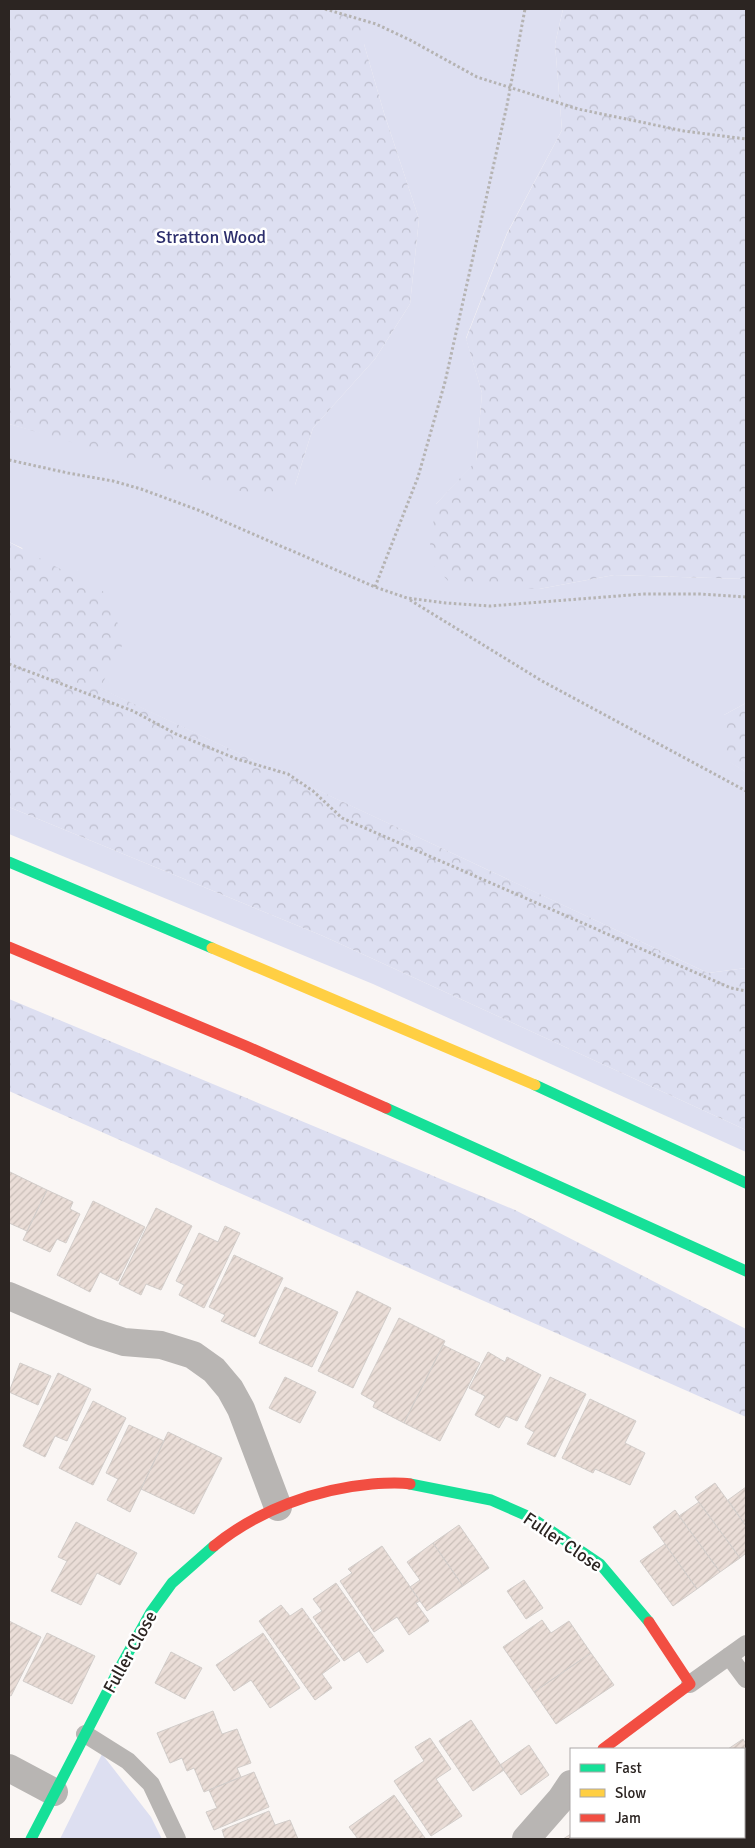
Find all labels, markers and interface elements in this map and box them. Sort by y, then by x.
park label: Stratton Wood [156,226,266,248]
street label: Fuller Close [519,1508,607,1576]
street label: Fuller Close [98,1607,162,1697]
legend [570,1748,745,1838]
text: Fast [615,1759,642,1777]
text: Slow [615,1784,646,1802]
text: Jam [615,1809,641,1827]

